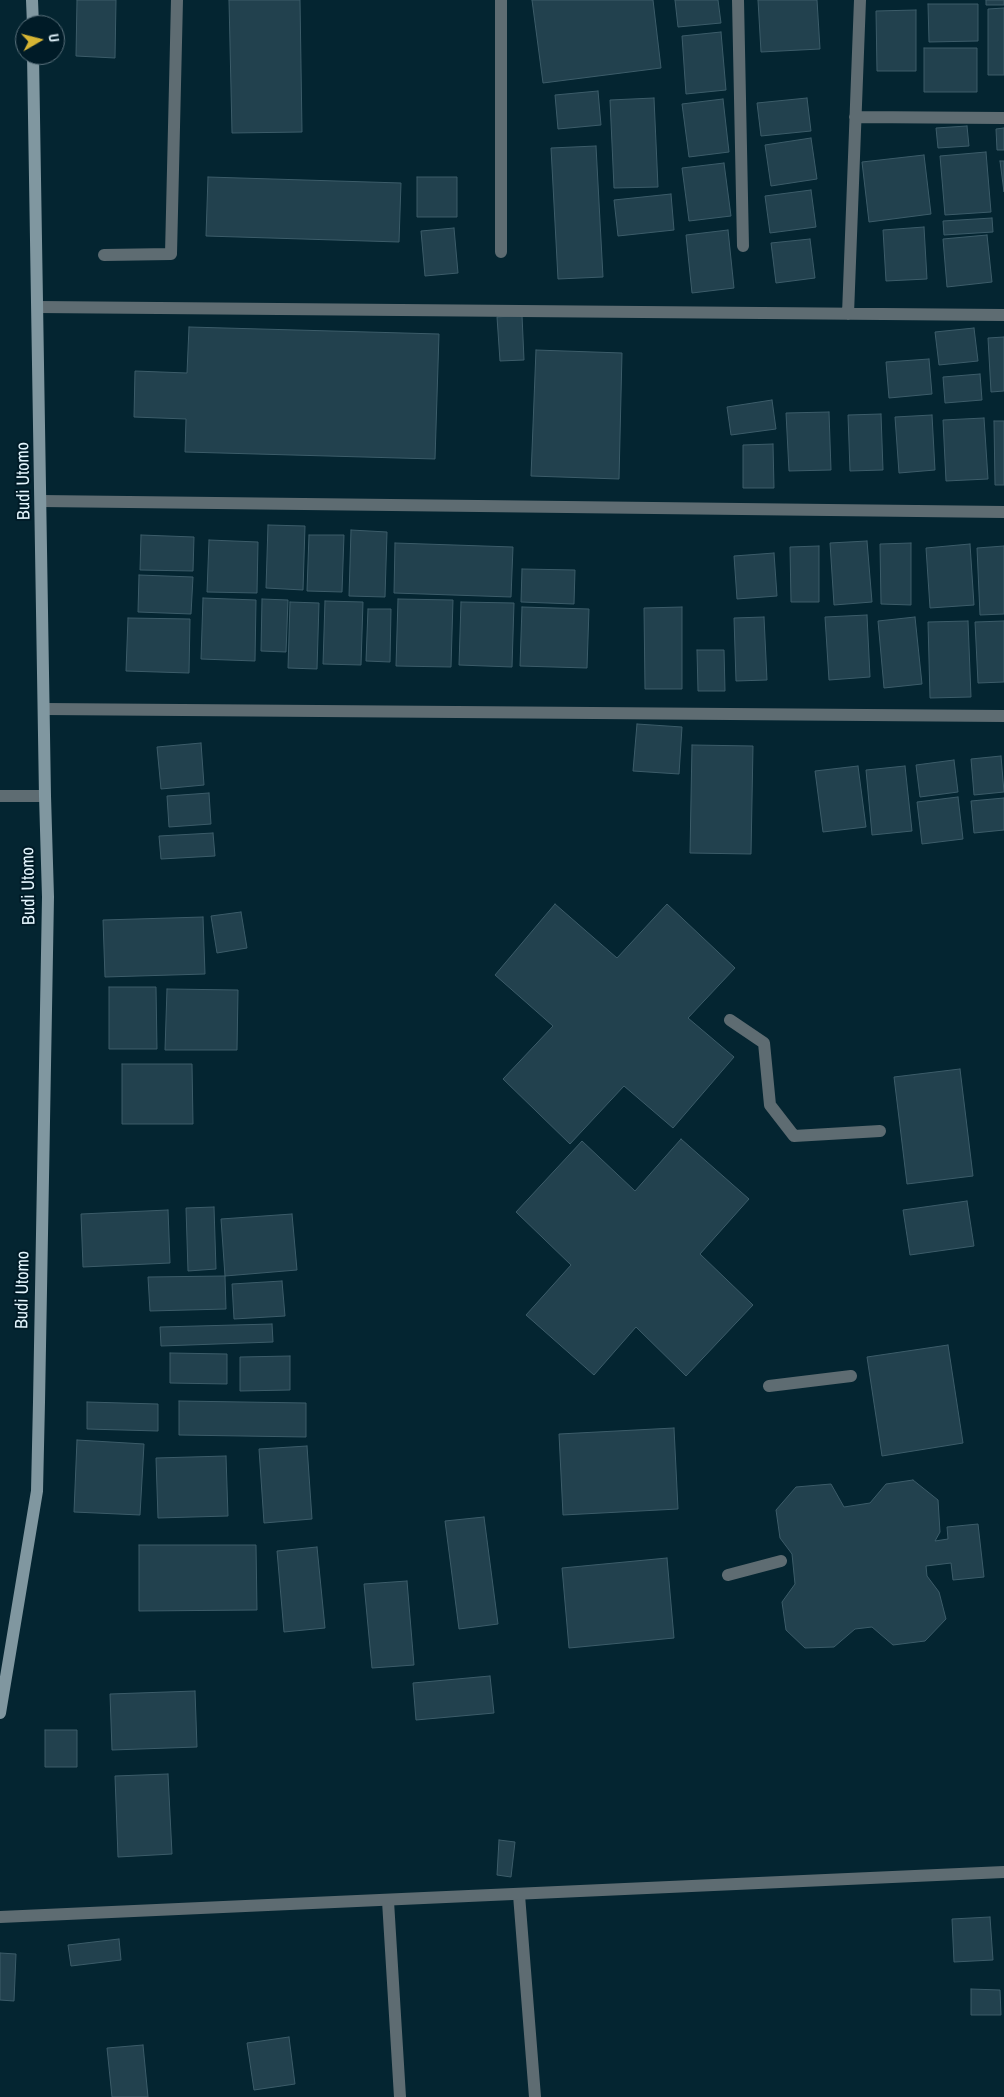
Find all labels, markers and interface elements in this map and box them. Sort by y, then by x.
north arrow [15,15,65,65]
text: U [44,33,63,43]
street label: Budi Utomo [13,442,35,520]
street label: Budi Utomo [18,847,40,925]
street label: Budi Utomo [12,1251,34,1329]

